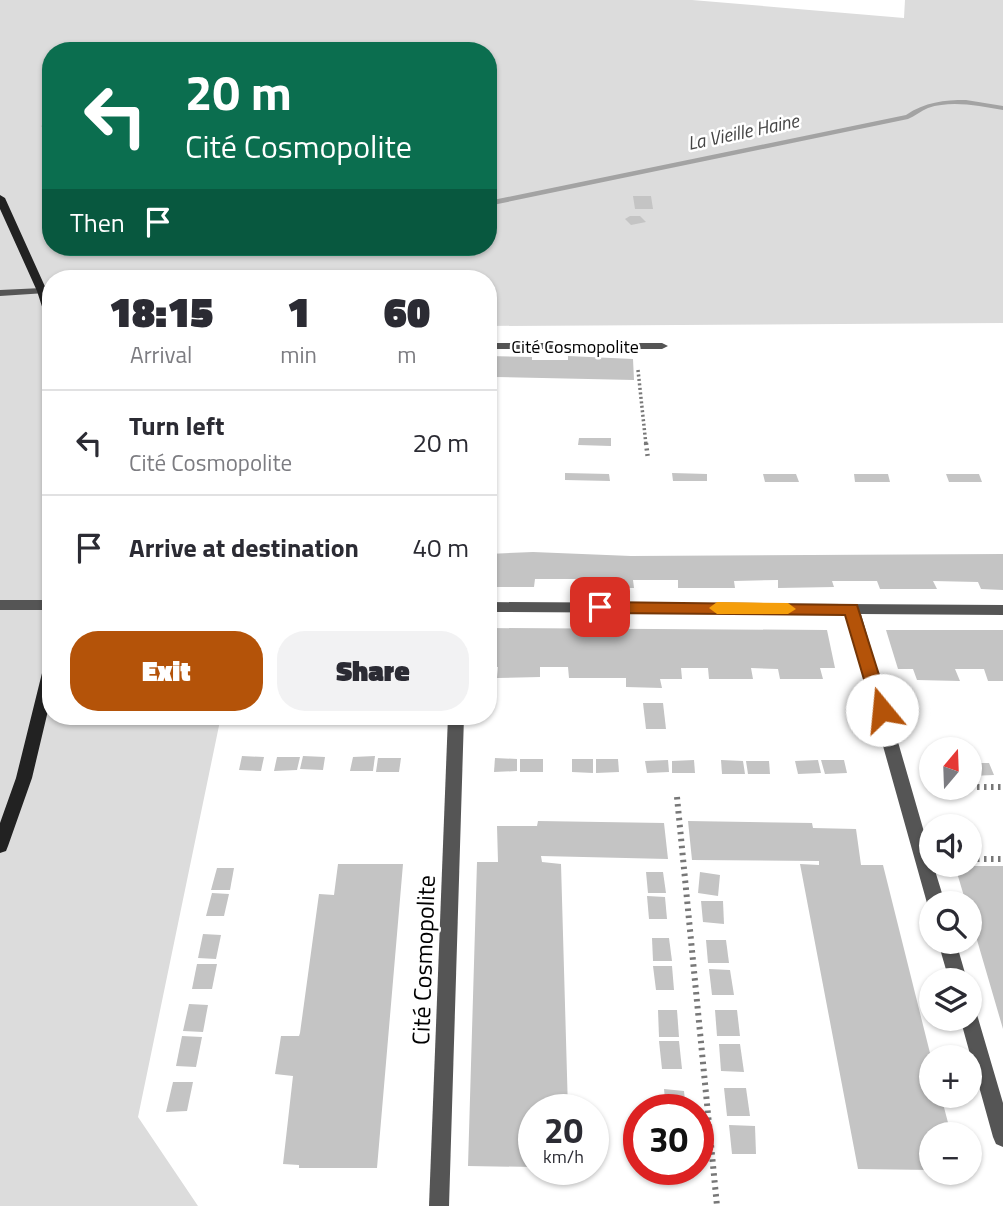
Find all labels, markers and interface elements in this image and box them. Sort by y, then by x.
text: 20 m [185,54,292,129]
icon: left [70,70,161,161]
water label: La Vieille Haine [685,105,803,157]
text: Cité Cosmopolite [185,122,412,170]
text: Then [70,203,125,242]
icon: arrive [139,203,177,241]
text: 18:15 [109,279,213,343]
text: 1 [287,279,310,343]
text: 60 [384,279,430,343]
street label: Cité Cosmopolite [511,333,639,360]
text: Arrival [130,337,192,372]
text: min [280,337,317,372]
text: m [397,337,417,372]
text: Turn left [129,406,224,445]
text: 20 m [412,423,469,462]
icon: left [70,424,108,462]
text: Cité Cosmopolite [129,445,292,480]
text: Arrive at destination [129,528,359,567]
text: 40 m [412,528,469,567]
icon: arrive [70,529,108,567]
pin [570,577,630,637]
icon: arrive [581,588,619,626]
button: Exit [70,631,263,711]
button: Share [277,631,469,711]
position arrow [845,673,919,747]
north arrow [919,737,982,800]
map controls [919,737,982,1185]
button: sound [919,814,982,877]
street label: Cité Cosmopolite [402,874,444,1046]
button: search [919,891,982,954]
button: layers [919,968,982,1031]
button: + [919,1045,982,1108]
speed limit sign: 30 [623,1094,714,1185]
text: 20 [544,1103,583,1157]
button: − [919,1122,982,1185]
text: km/h [543,1143,584,1170]

